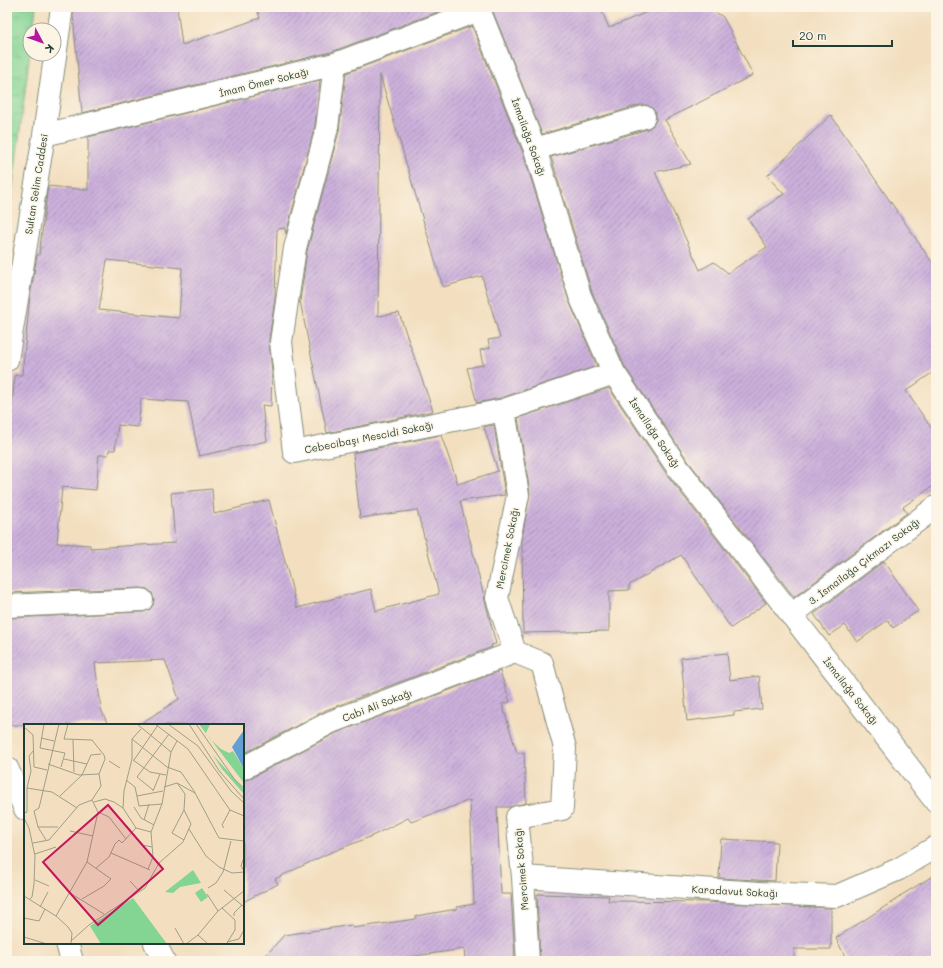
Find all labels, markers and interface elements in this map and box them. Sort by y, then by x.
north arrow [22,22,62,62]
scale bar [793,22,892,48]
text: 20 m [799,27,827,43]
text: K [42,41,58,57]
street label: İmam Ömer Sokağı [218,64,310,100]
street label: İsmailağa Sokağı [508,96,550,178]
street label: Sultan Selim Caddesi [21,133,51,235]
street label: İsmailağa Sokağı [626,395,684,471]
street label: Cebecibaşı Mescidi Sokağı [303,418,435,456]
street label: Mercimek Sokağı [492,506,522,590]
street label: 3. İsmailağa Çıkmazı Sokağı [805,514,923,608]
street label: İsmailağa Sokağı [820,654,882,728]
street label: Cabi Ali Sokağı [340,685,414,725]
inset map [24,724,244,944]
street label: Mercimek Sokağı [510,827,532,911]
street label: Karadavut Sokağı [691,882,779,900]

